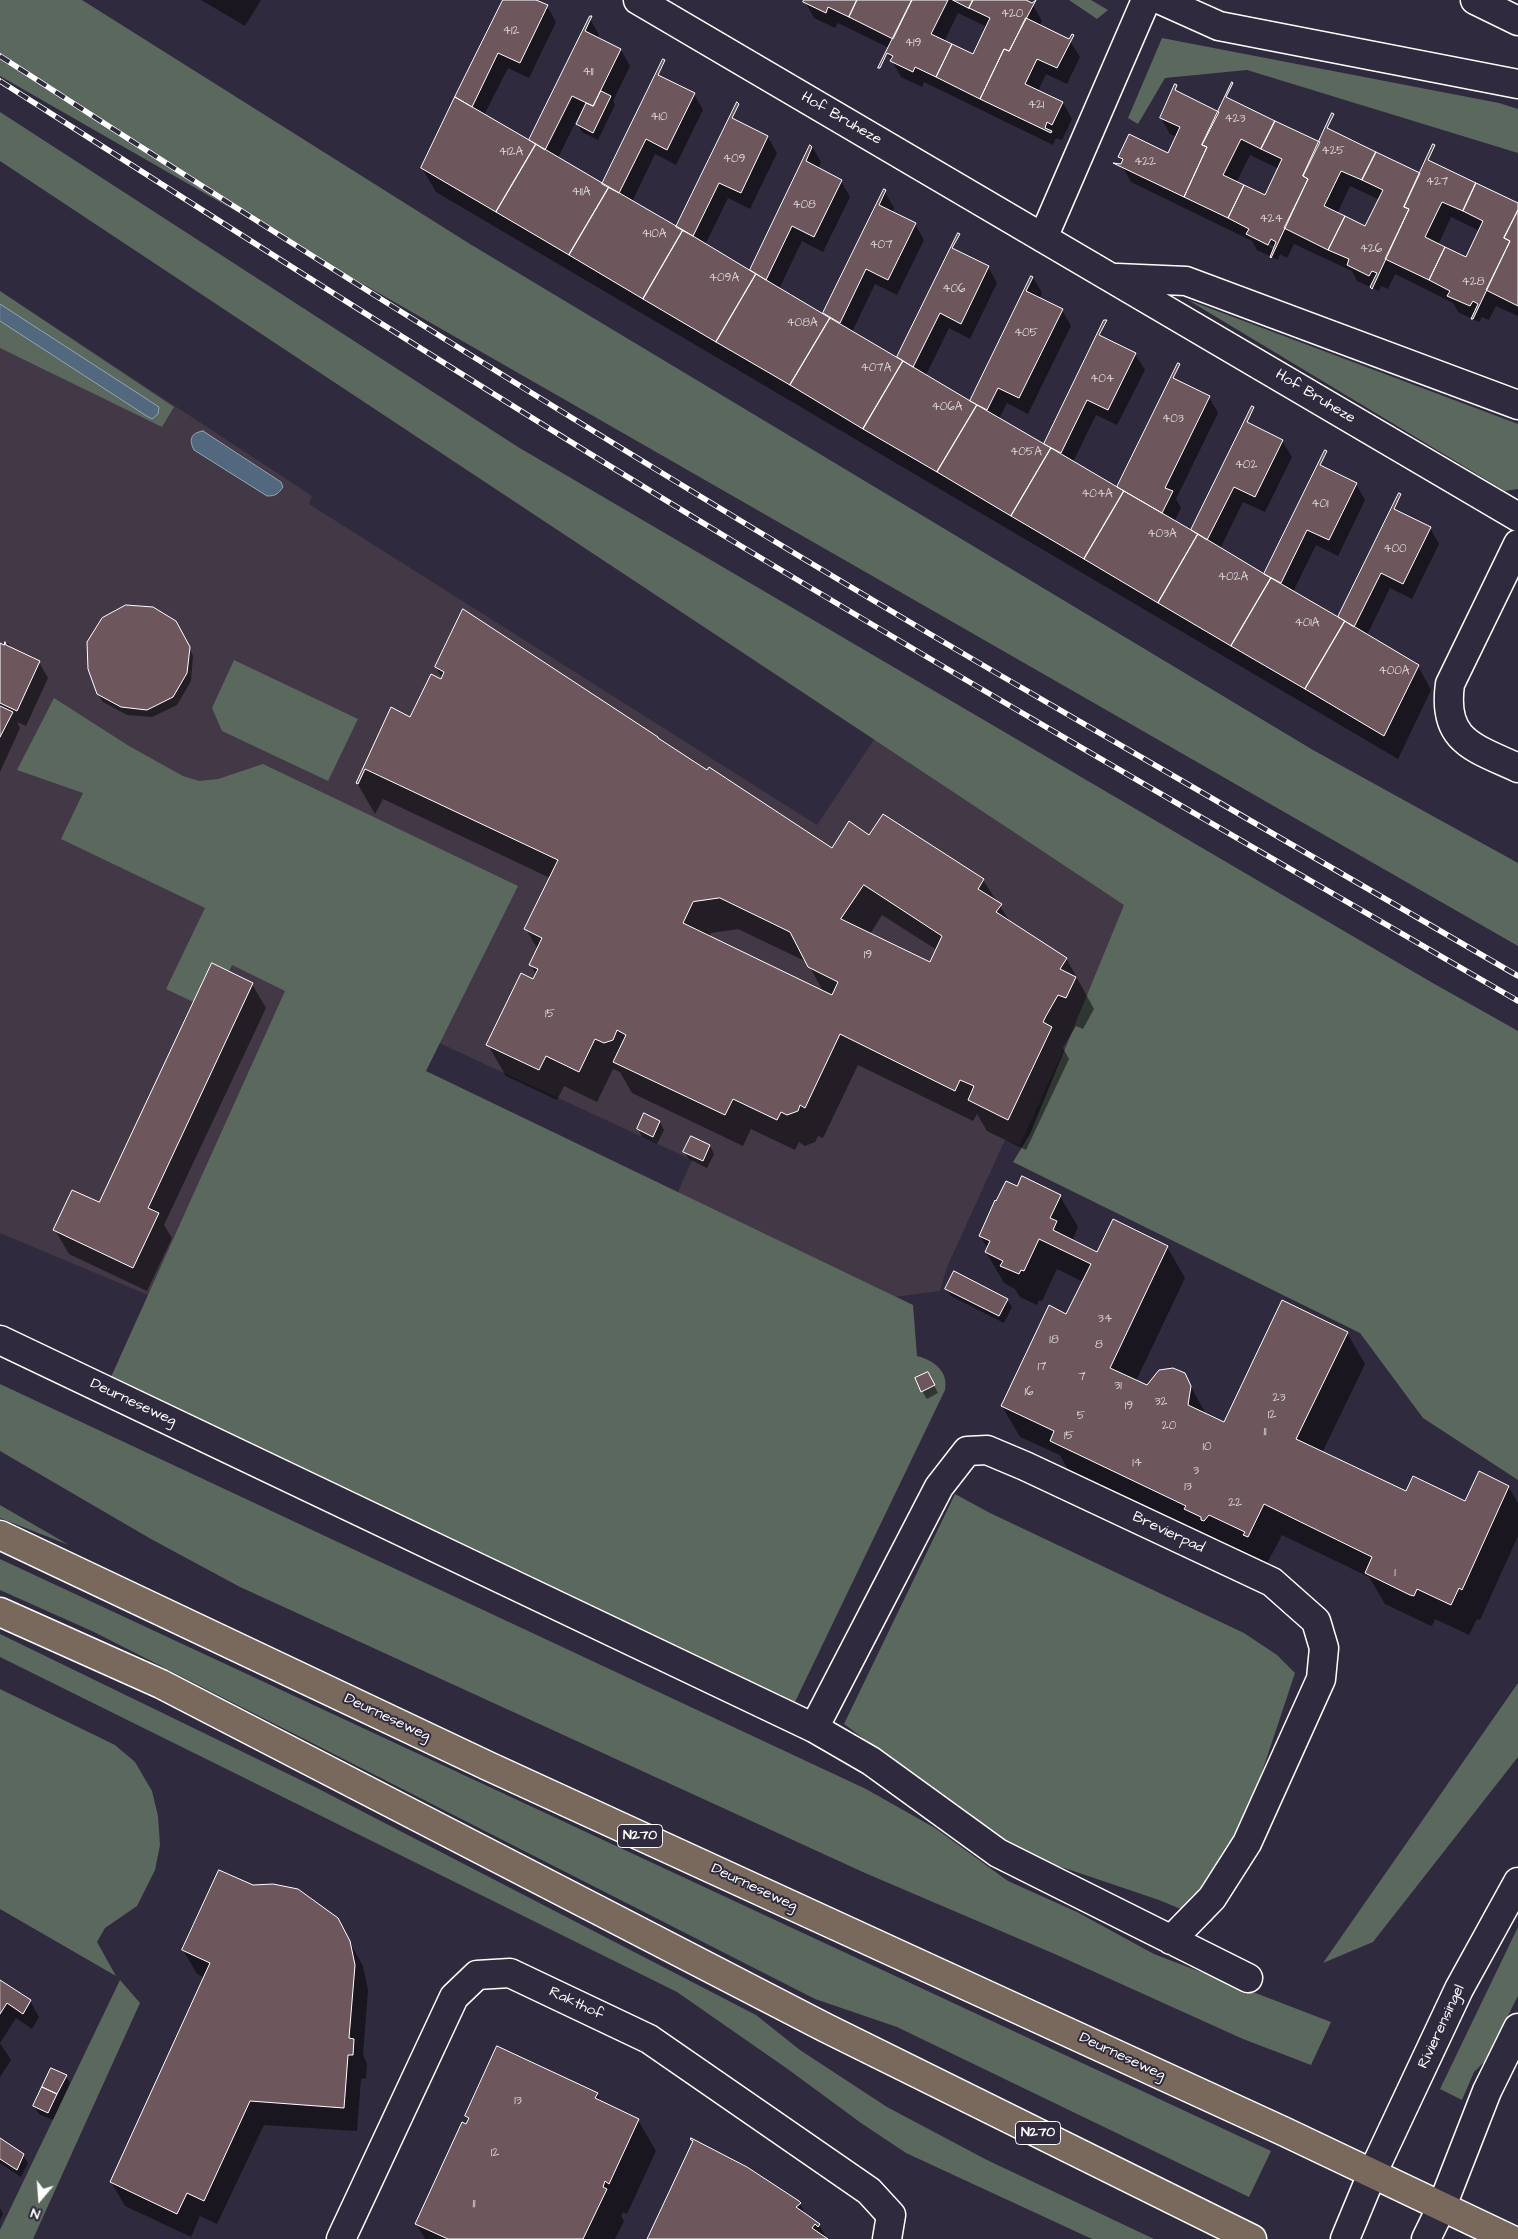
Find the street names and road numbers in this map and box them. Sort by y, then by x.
street label: Hof Bruheze [797,89,885,149]
street label: Hof Bruheze [1272,366,1358,428]
street label: Deurneseweg [87,1375,179,1431]
street label: Brevierpad [1129,1509,1207,1557]
street label: Deurneseweg [341,1690,433,1746]
road number: N270 [618,1824,662,1848]
street label: Deurneseweg [708,1860,800,1916]
street label: Rivierensingel [1415,1982,1469,2072]
street label: Rakthof [546,1984,606,2024]
street label: Deurneseweg [1076,2029,1168,2085]
road number: N270 [1016,2122,1060,2144]

